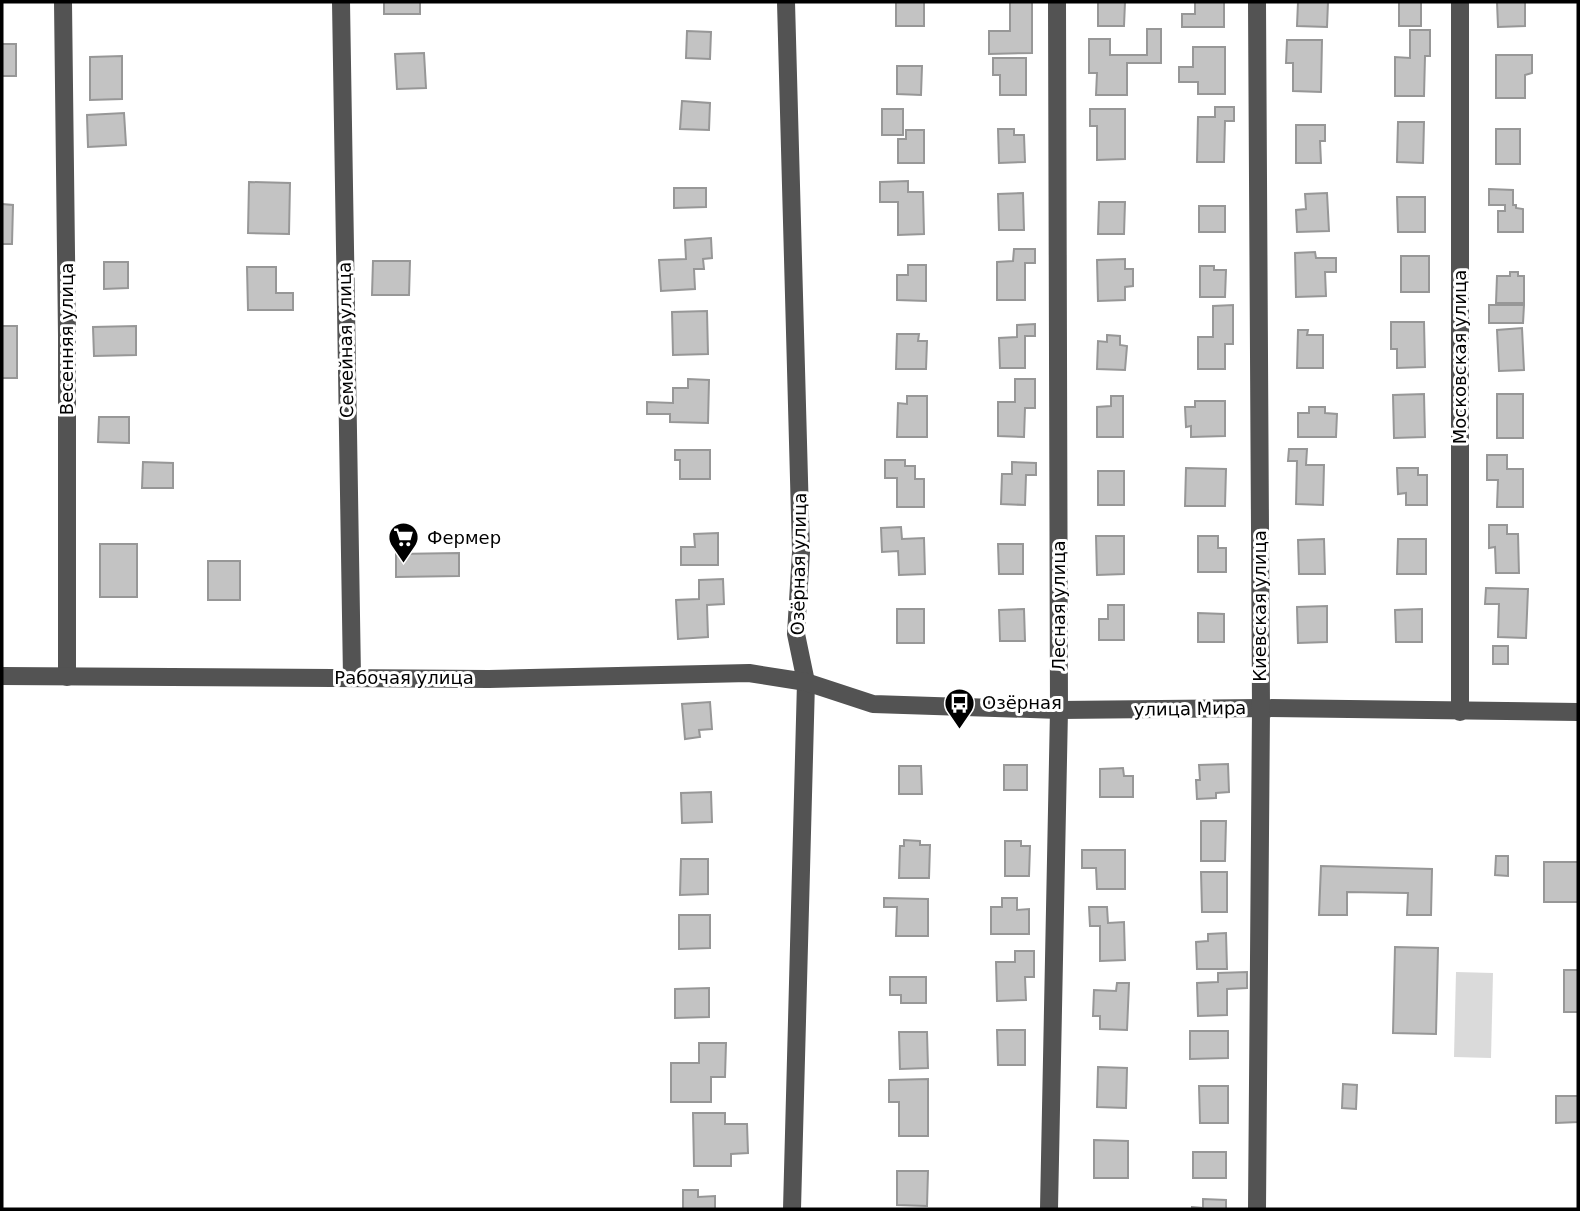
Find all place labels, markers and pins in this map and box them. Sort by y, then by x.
supermarket icon: Фермер [387,521,421,565]
place label: Фермер [427,527,501,548]
bus stop icon: Озёрная [942,686,976,730]
place label: Озёрная [982,692,1062,713]

